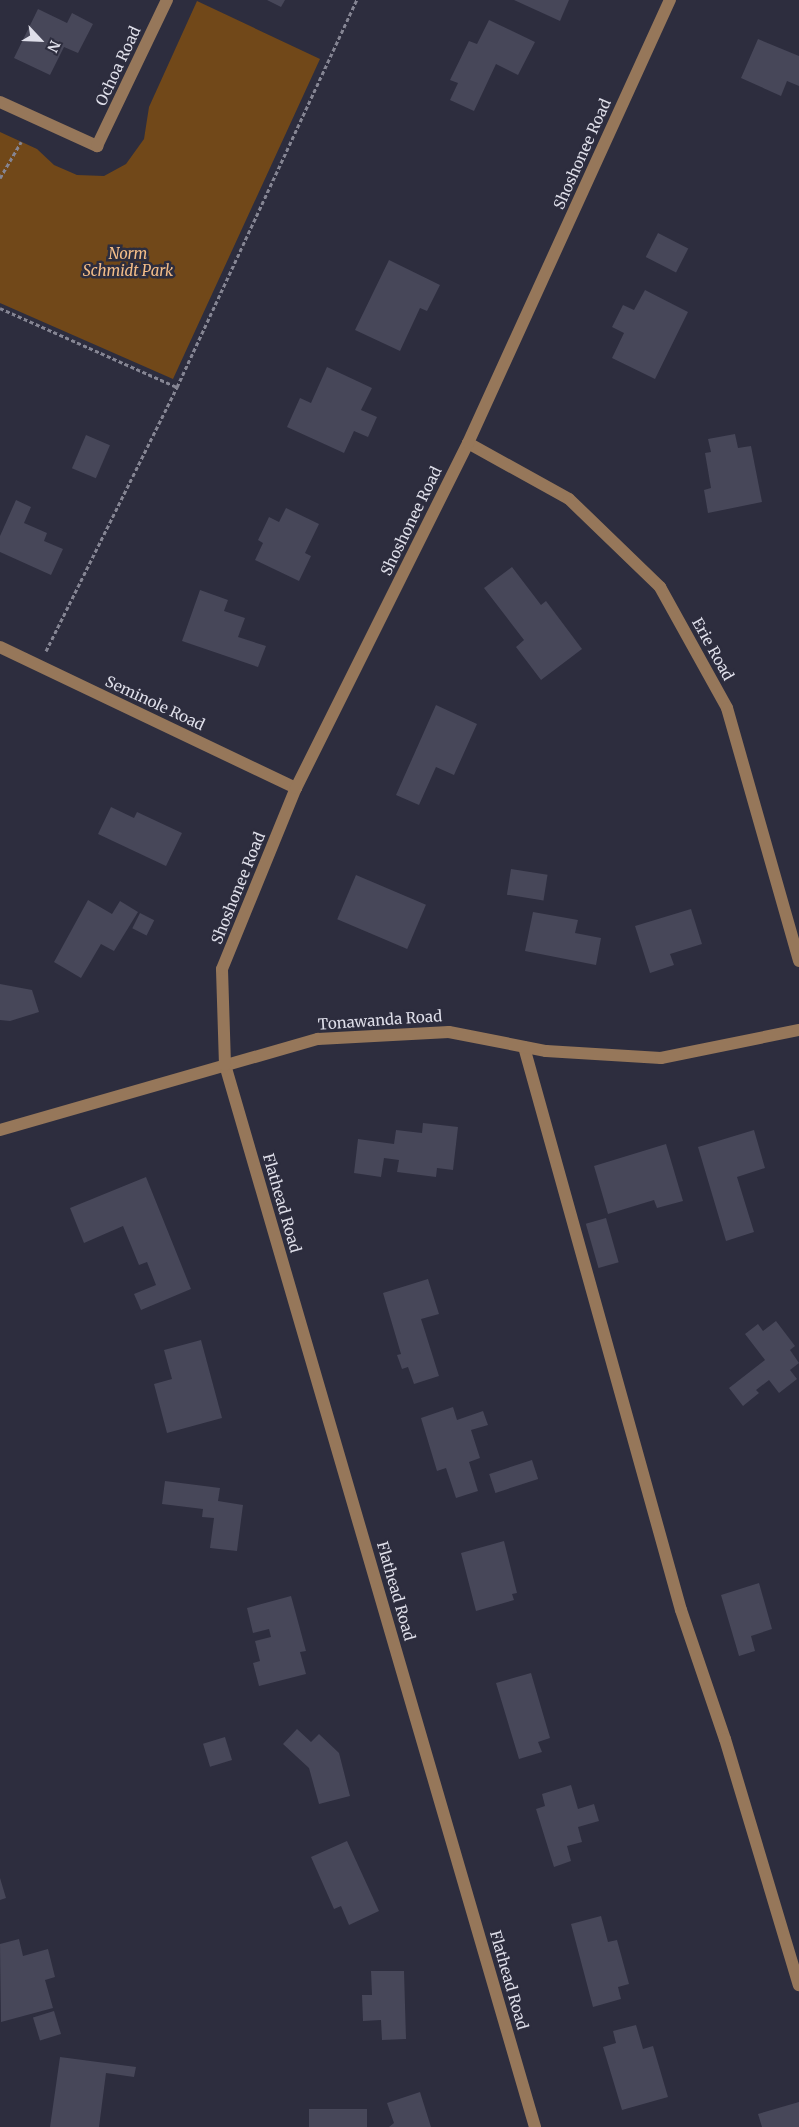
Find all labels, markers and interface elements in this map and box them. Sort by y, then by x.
north arrow [15,15,65,65]
street label: Ochoa Road [92,23,144,109]
text: N [43,38,64,55]
street label: Shoshonee Road [550,96,614,212]
park label: Norm Schmidt Park [83,244,173,279]
street label: Shoshonee Road [377,464,445,578]
street label: Erie Road [688,614,738,684]
street label: Seminole Road [102,672,208,734]
street label: Shoshonee Road [207,829,269,947]
street label: Tonawanda Road [317,1007,443,1033]
street label: Flathead Road [259,1151,305,1255]
street label: Flathead Road [373,1539,419,1643]
street label: Flathead Road [486,1928,532,2032]

